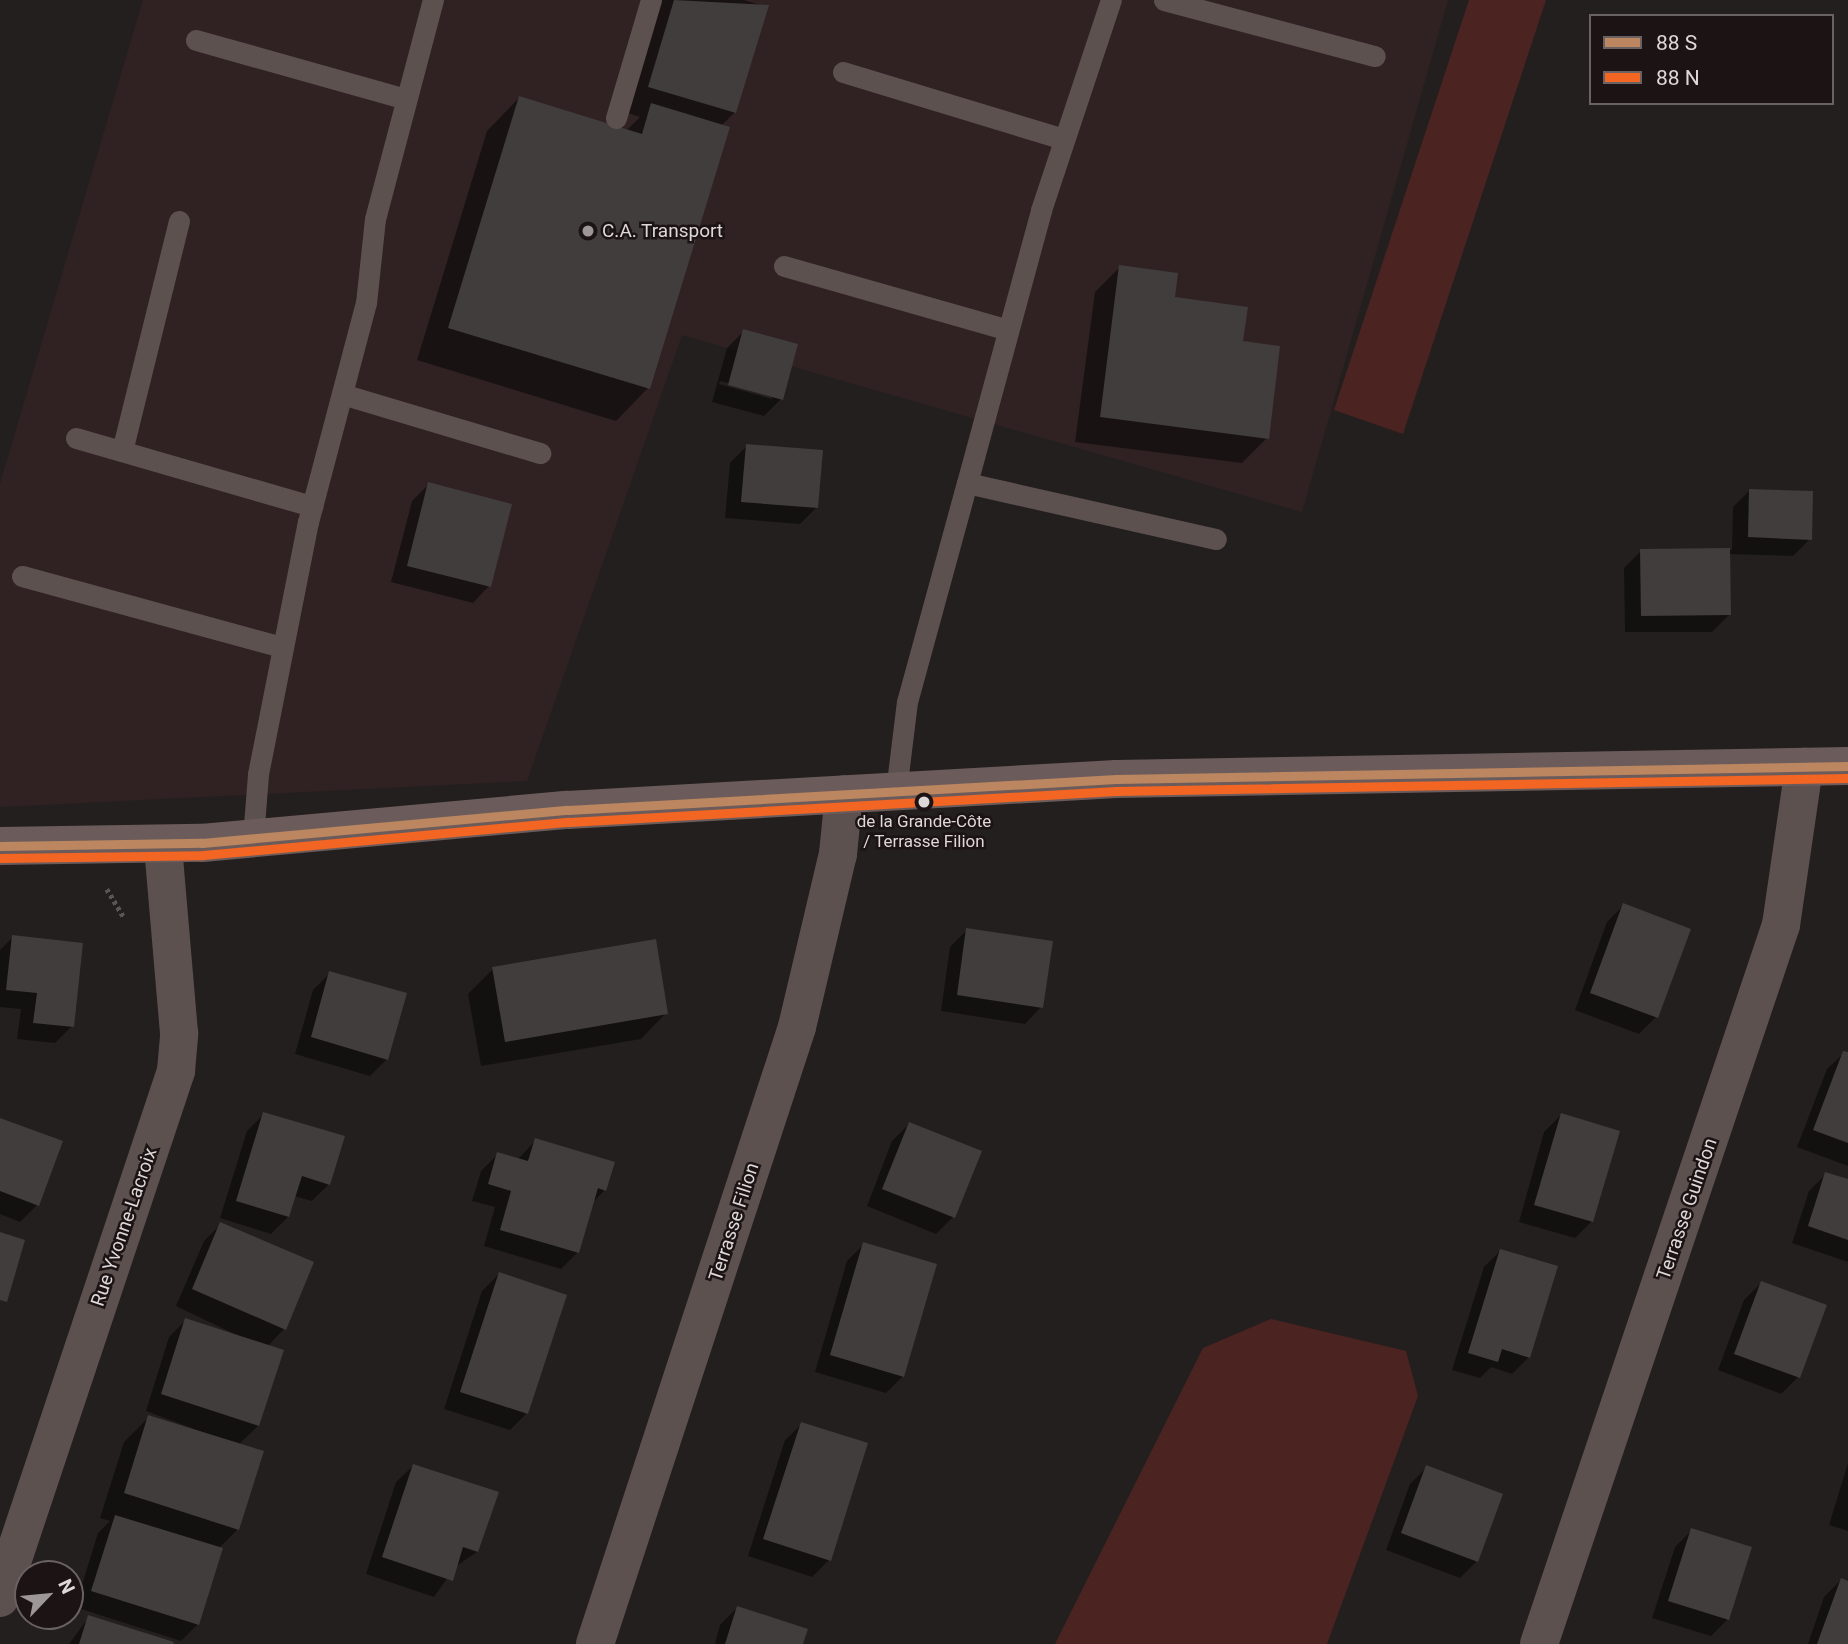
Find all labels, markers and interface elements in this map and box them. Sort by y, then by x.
legend [1589,14,1834,105]
text: 88 S [1656,31,1697,55]
text: 88 N [1656,66,1700,90]
place label: C.A. Transport [602,220,723,242]
marker: C.A. Transport [580,223,596,239]
marker: de la Grande-Côte / Terrasse Filion [917,795,931,809]
place label: de la Grande-Côte / Terrasse Filion [857,812,991,852]
street label: Terrasse Guindon [1652,1135,1722,1283]
street label: Rue Yvonne-Lacroix [86,1145,162,1309]
street label: Terrasse Filion [704,1160,764,1284]
north arrow [14,1560,84,1630]
text: N [53,1575,80,1598]

